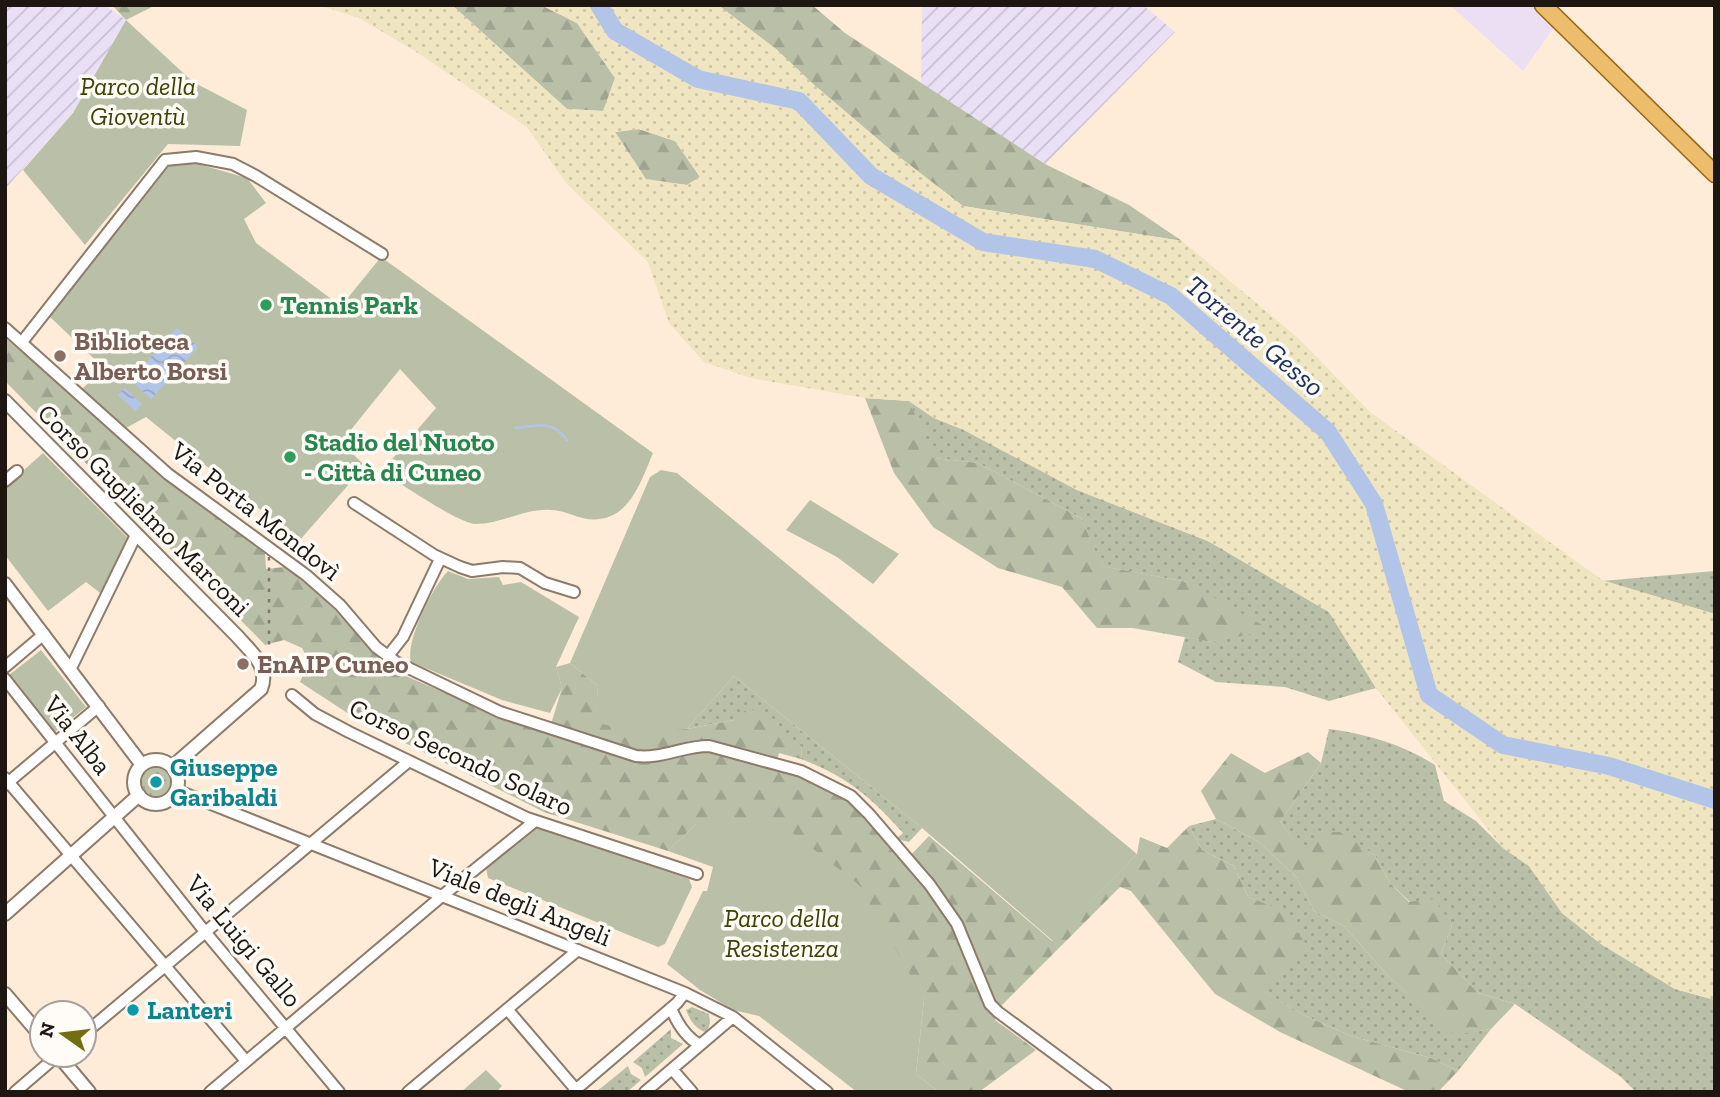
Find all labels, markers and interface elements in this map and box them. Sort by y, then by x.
park label: Parco della Gioventù [80,70,196,132]
water label: Torrente Gesso [1179,269,1331,403]
place label: Tennis Park [280,289,419,321]
marker: Tennis Park [258,297,274,313]
place label: Biblioteca Alberto Borsi [74,325,228,387]
marker: Biblioteca Alberto Borsi [52,348,68,364]
street label: Corso Guglielmo Marconi [31,397,257,623]
place label: Stadio del Nuoto - Città di Cuneo [304,426,495,488]
street label: Via Porta Mondovì [164,434,347,587]
marker: Stadio del Nuoto - Città di Cuneo [282,449,298,465]
place label: EnAIP Cuneo [257,648,409,680]
marker: EnAIP Cuneo [235,656,251,672]
street label: Via Alba [37,688,119,781]
street label: Corso Secondo Solaro [344,691,578,823]
place label: Giuseppe Garibaldi [170,751,278,813]
marker: Giuseppe Garibaldi [148,774,164,790]
street label: Viale degli Angeli [423,851,616,953]
street label: Via Luigi Gallo [179,868,309,1014]
park label: Parco della Resistenza [724,902,840,964]
place label: Lanteri [147,994,232,1026]
north arrow [28,999,98,1069]
marker: Lanteri [125,1002,141,1018]
text: N [34,1020,60,1040]

